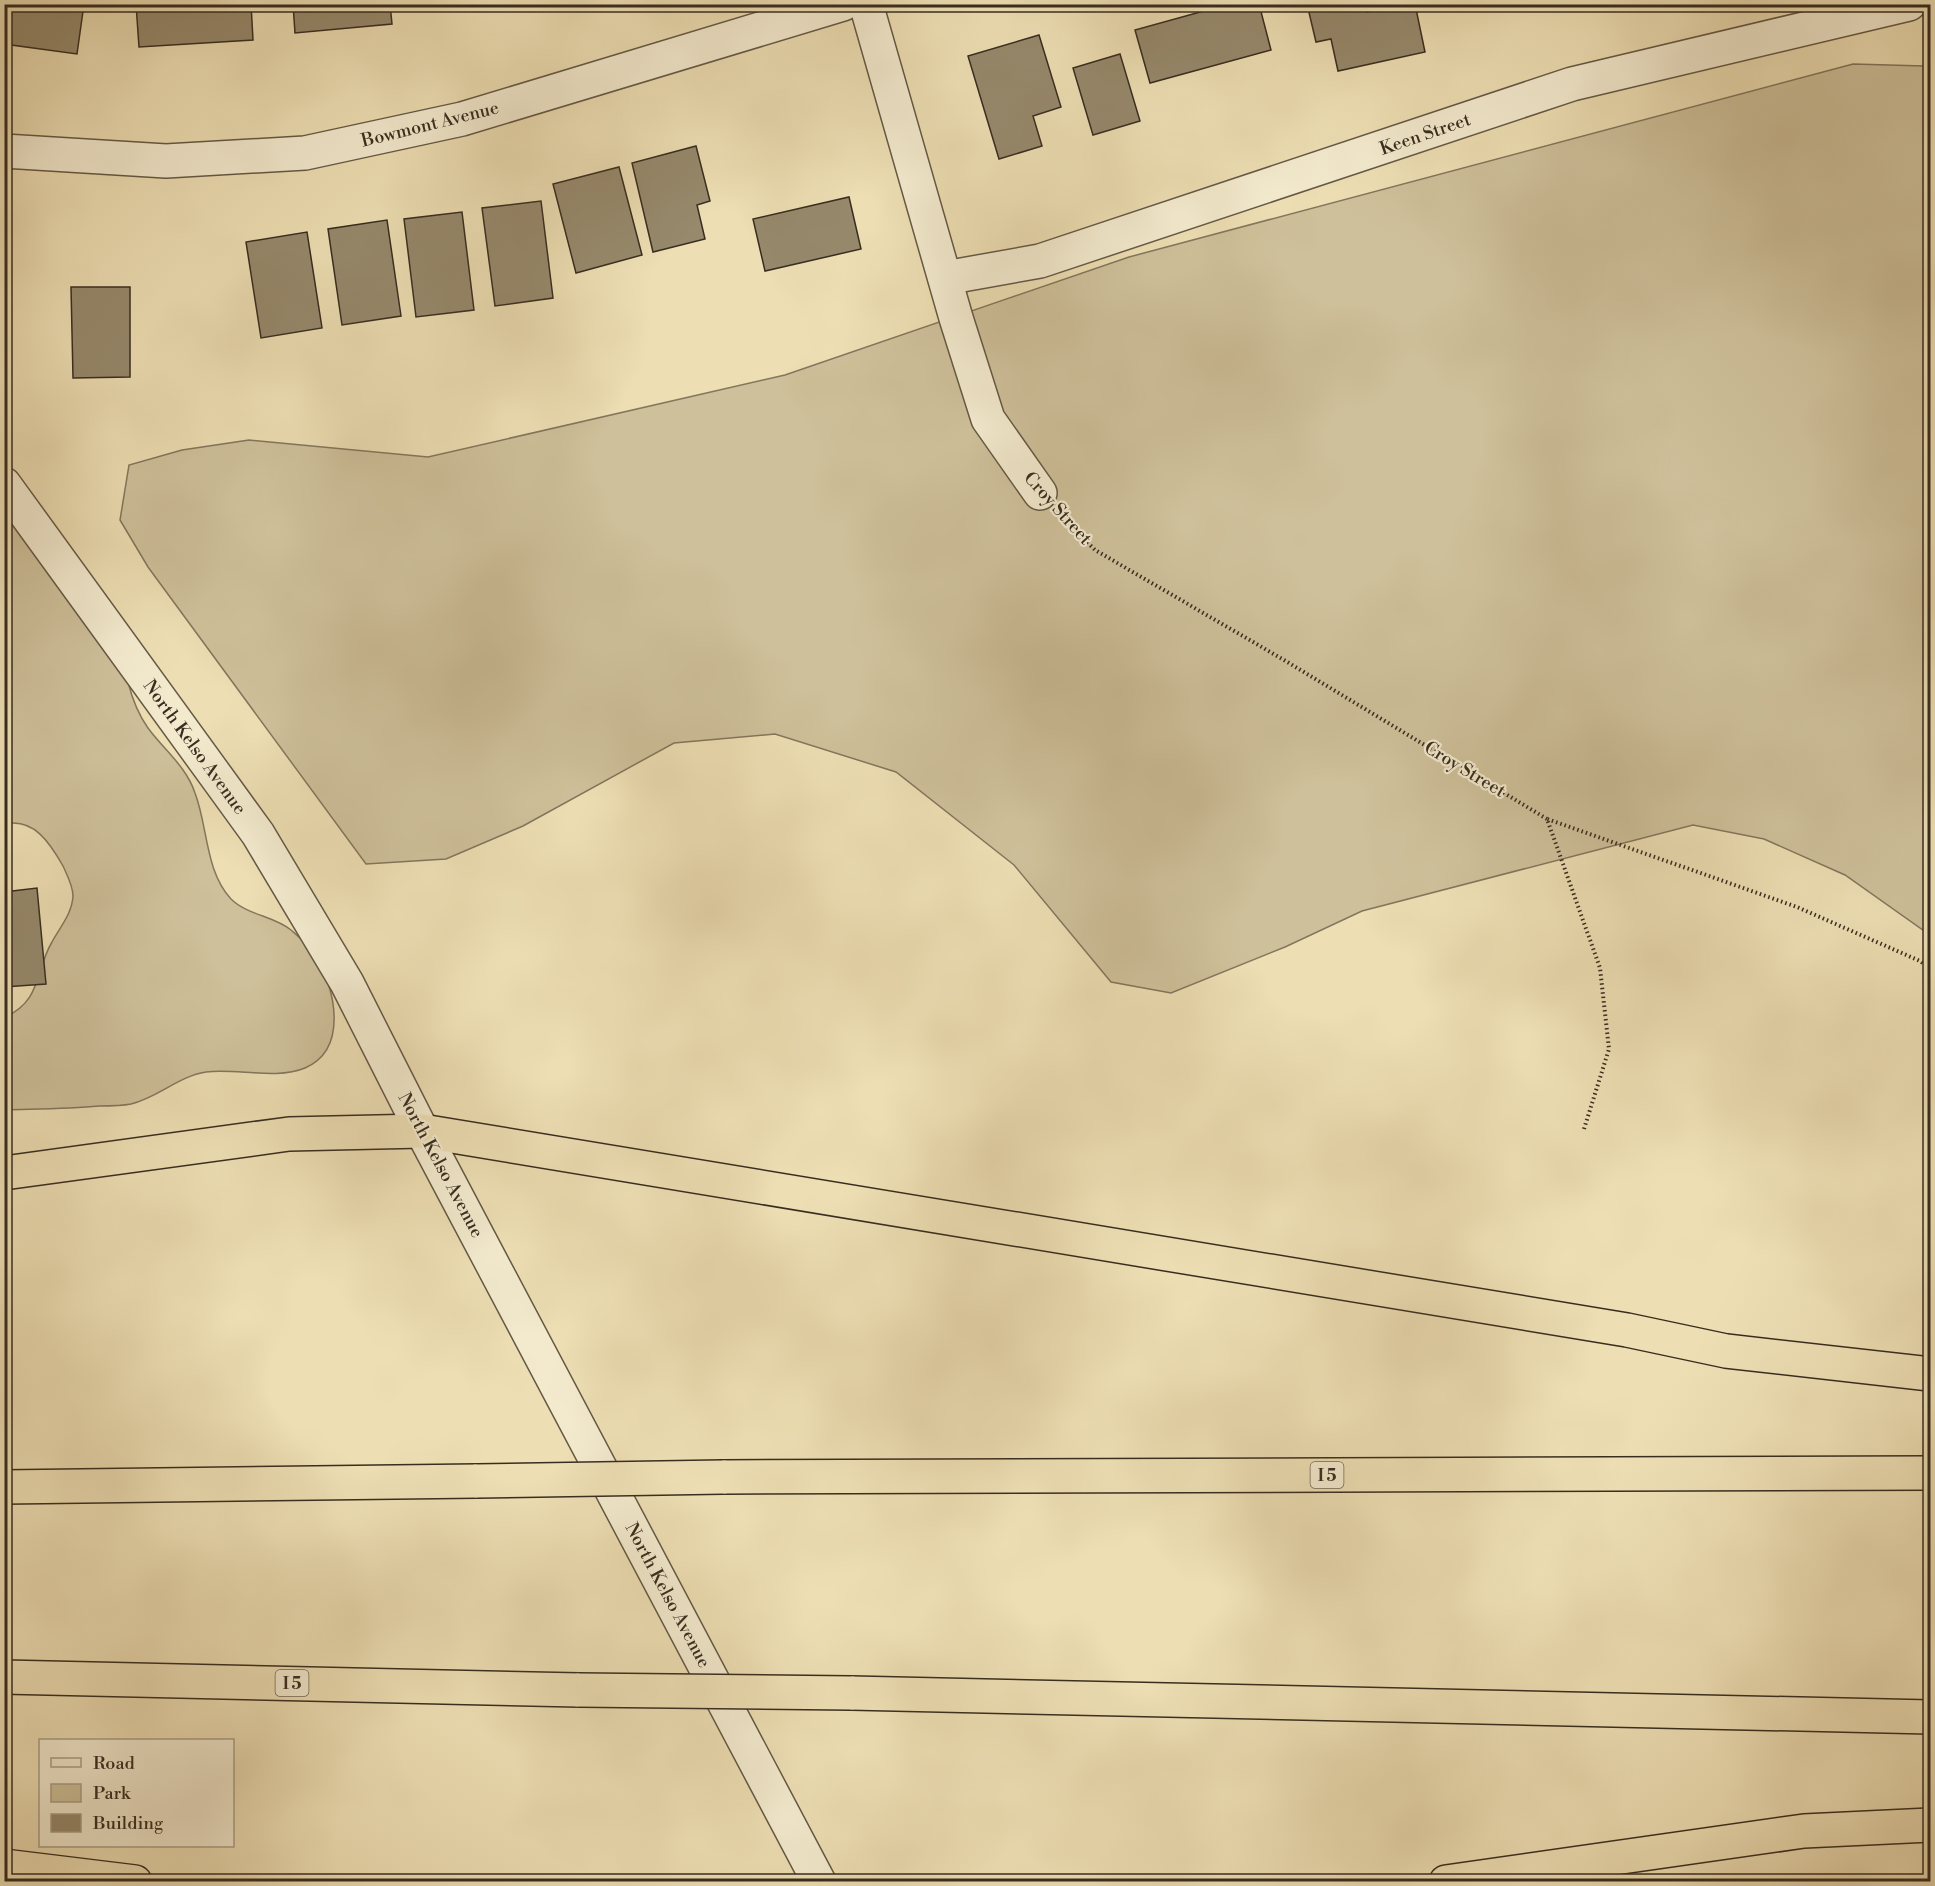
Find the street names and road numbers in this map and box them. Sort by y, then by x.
street label: Bowmont Avenue [358,96,501,153]
street label: Keen Street [1377,108,1474,161]
street label: Croy Street [1019,467,1097,550]
street label: North Kelso Avenue [138,675,251,819]
street label: Croy Street [1420,736,1510,803]
street label: North Kelso Avenue [393,1089,489,1242]
road number: I 5 [1310,1462,1344,1488]
street label: North Kelso Avenue [620,1519,716,1672]
road number: I 5 [276,1670,308,1696]

